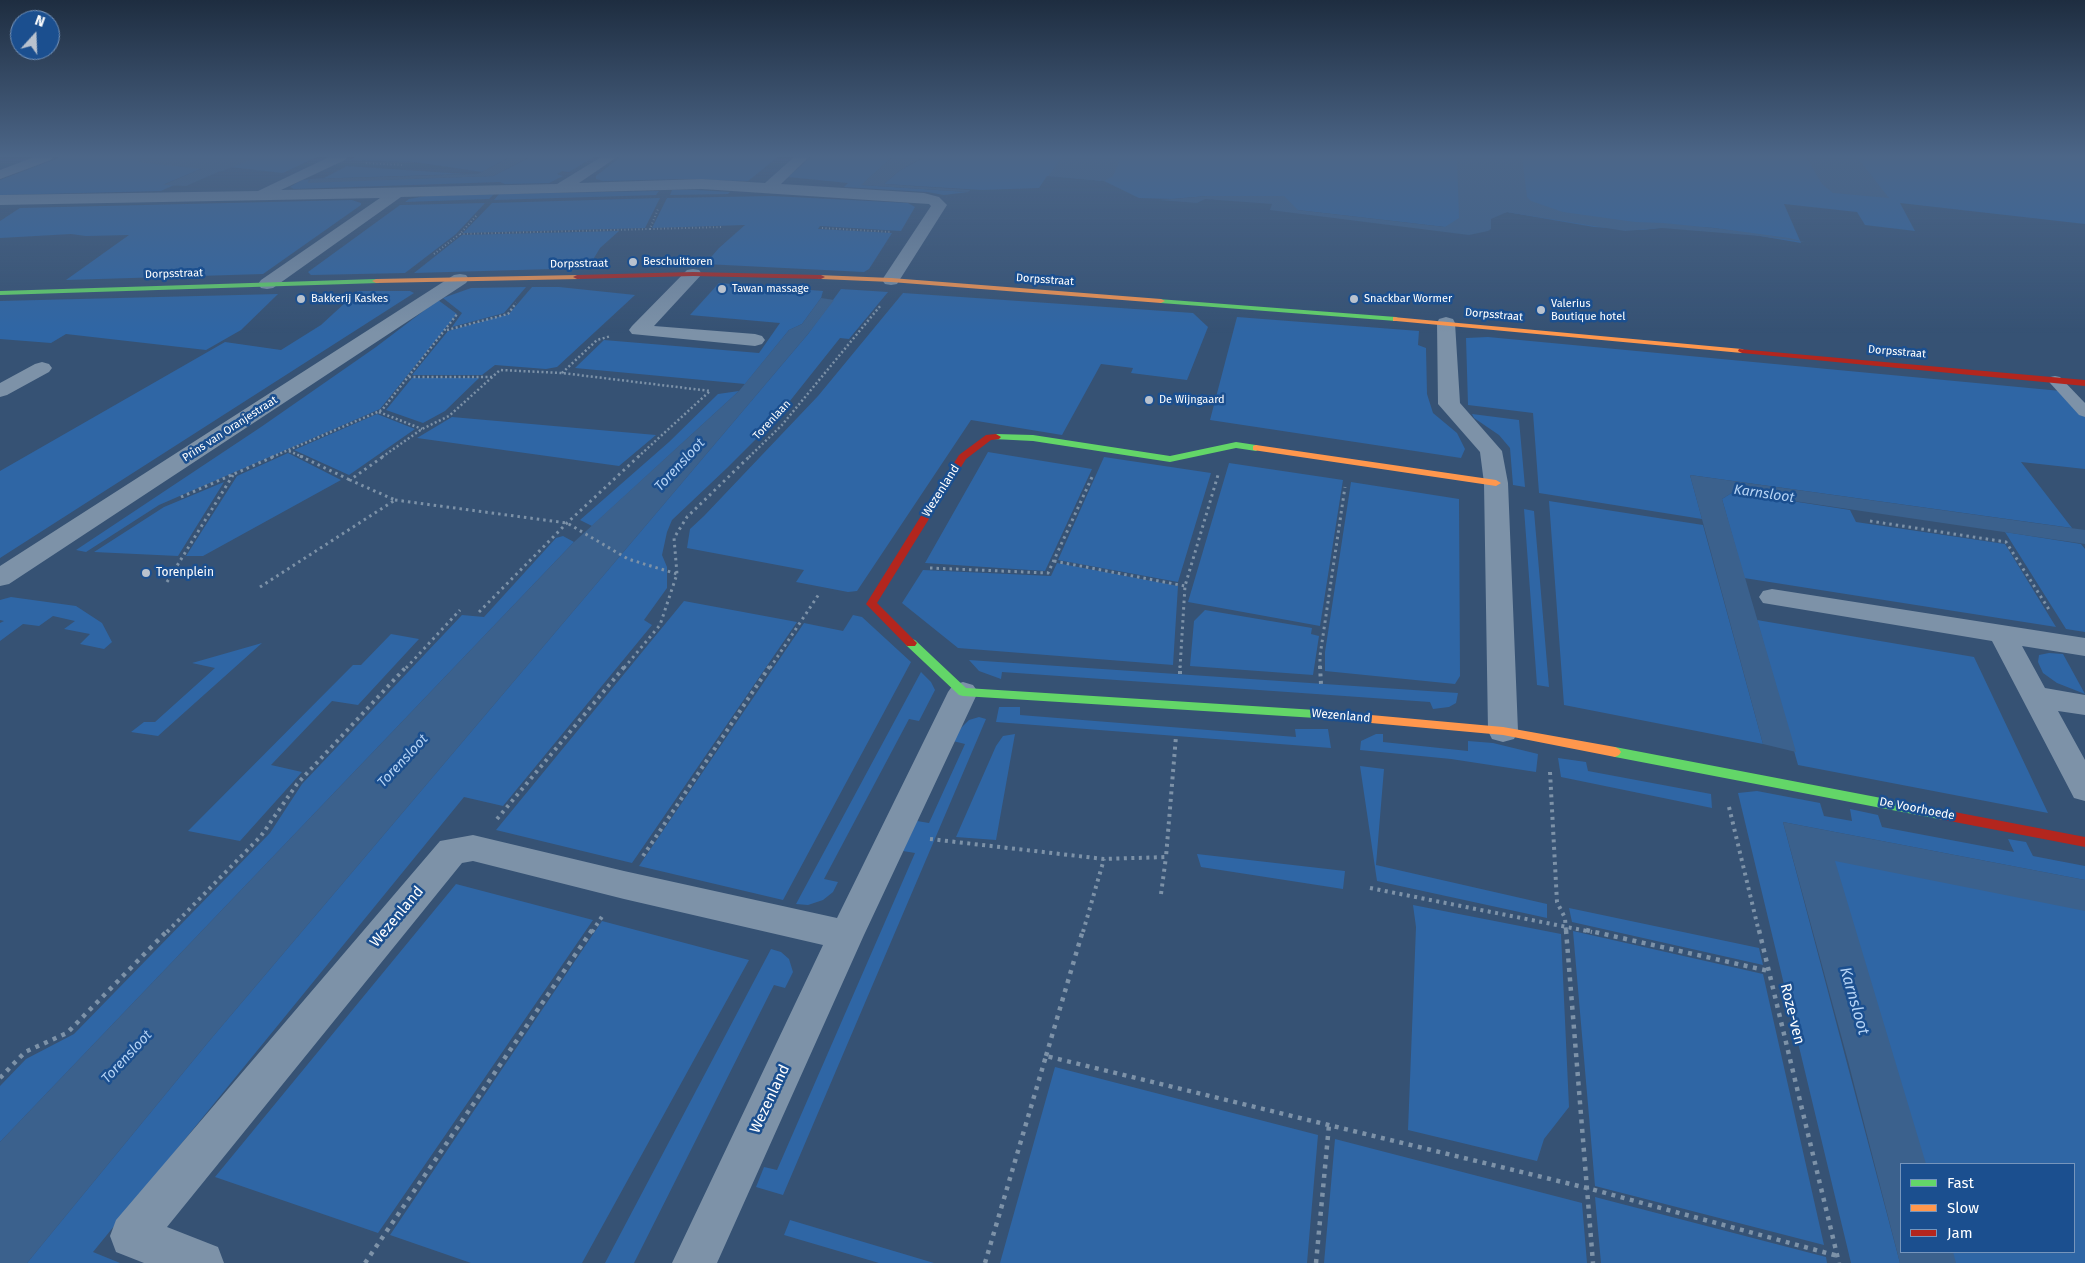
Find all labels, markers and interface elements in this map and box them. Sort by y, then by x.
north arrow [10,10,60,60]
text: N [33,12,47,31]
place label: Beschuittoren [643,255,713,269]
marker: Beschuittoren [627,256,639,268]
street label: Dorpsstraat [550,257,608,271]
street label: Dorpsstraat [145,266,203,282]
street label: Dorpsstraat [1016,271,1074,289]
place label: Tawan massage [732,282,809,296]
marker: Tawan massage [716,283,728,295]
place label: Bakkerij Kaskes [311,292,388,306]
place label: Snackbar Wormer [1364,292,1452,306]
marker: Bakkerij Kaskes [295,293,307,305]
marker: Snackbar Wormer [1348,293,1360,305]
place label: Valerius Boutique hotel [1551,297,1625,323]
marker: Valerius Boutique hotel [1535,304,1547,316]
street label: Dorpsstraat [1464,306,1524,324]
street label: Dorpsstraat [1867,343,1927,361]
street label: Prins van Oranjestraat [180,393,280,465]
place label: De Wijngaard [1159,393,1225,407]
marker: De Wijngaard [1143,394,1155,406]
street label: Torenlaan [750,397,794,443]
water label: Torensloot [651,435,709,495]
street label: Wezenland [919,462,963,520]
water label: Karnsloot [1733,481,1795,507]
place label: Torenplein [156,566,214,580]
marker: Torenplein [140,567,152,579]
street label: Wezenland [1311,706,1371,726]
water label: Torensloot [374,731,432,791]
street label: De Voorhoede [1878,795,1956,823]
street label: Wezenland [366,883,428,951]
water label: Karnsloot [1835,965,1873,1037]
street label: Roze-ven [1776,982,1808,1046]
water label: Torensloot [98,1027,156,1087]
street label: Wezenland [746,1062,794,1136]
legend [1900,1163,2075,1253]
text: Fast [1947,1174,1974,1192]
text: Slow [1947,1199,1979,1217]
text: Jam [1947,1224,1973,1242]

